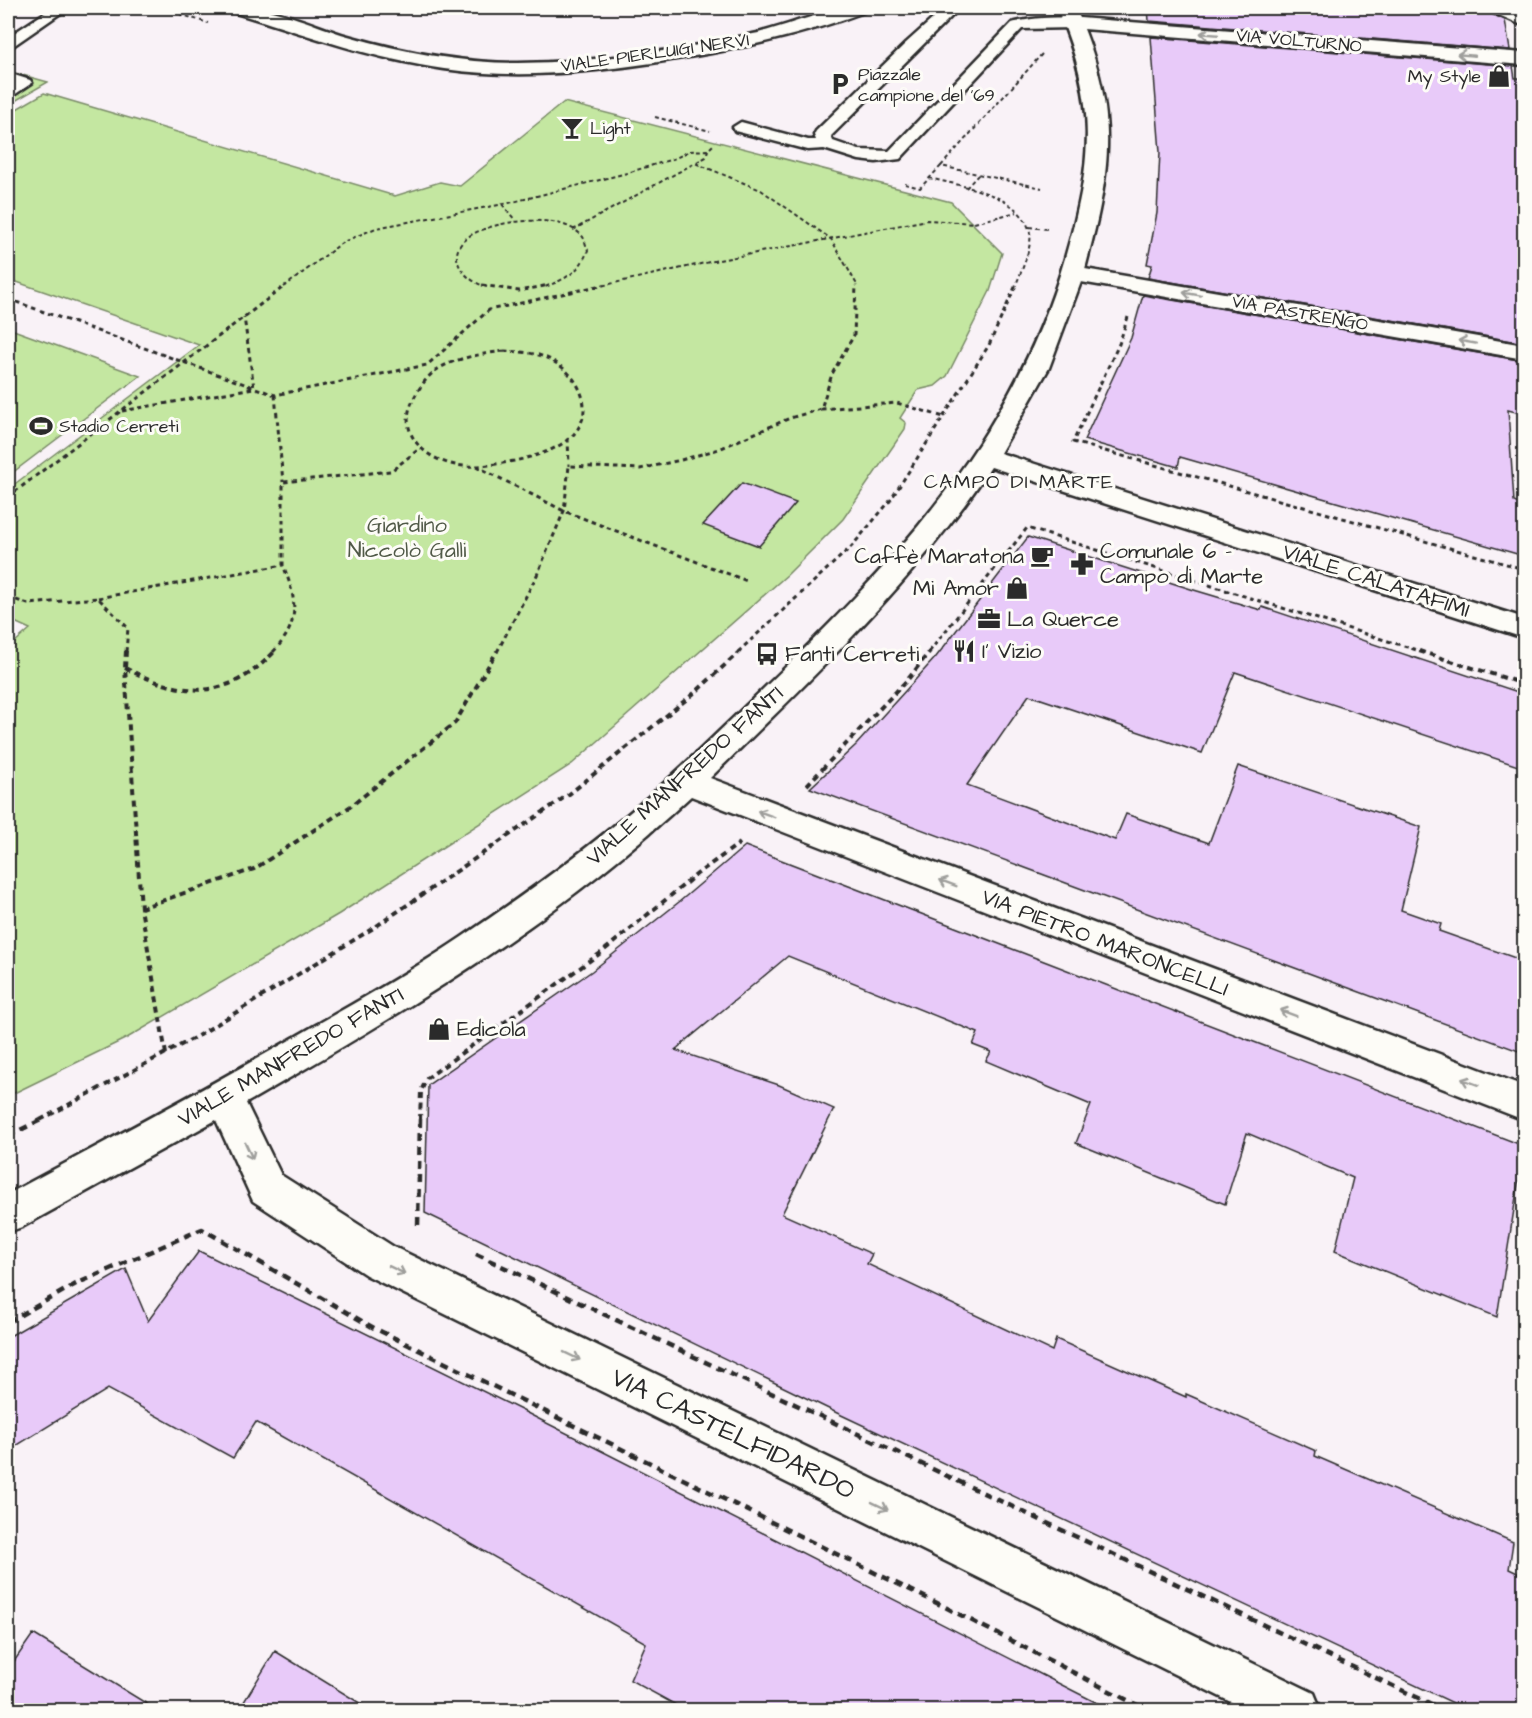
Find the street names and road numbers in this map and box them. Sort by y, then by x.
street label: VIA VOLTURNO [1235,23,1363,59]
street label: VIALE PIERLUIGI NERVI [559,27,751,79]
street label: VIA PASTRENGO [1230,289,1370,337]
street label: VIALE CALATAFIMI [1278,536,1474,626]
street label: VIALE MANFREDO FANTI [579,679,791,873]
street label: VIA PIETRO MARONCELLI [977,882,1233,1004]
street label: VIALE MANFREDO FANTI [172,980,410,1134]
street label: VIA CASTELFIDARDO [605,1358,861,1510]

